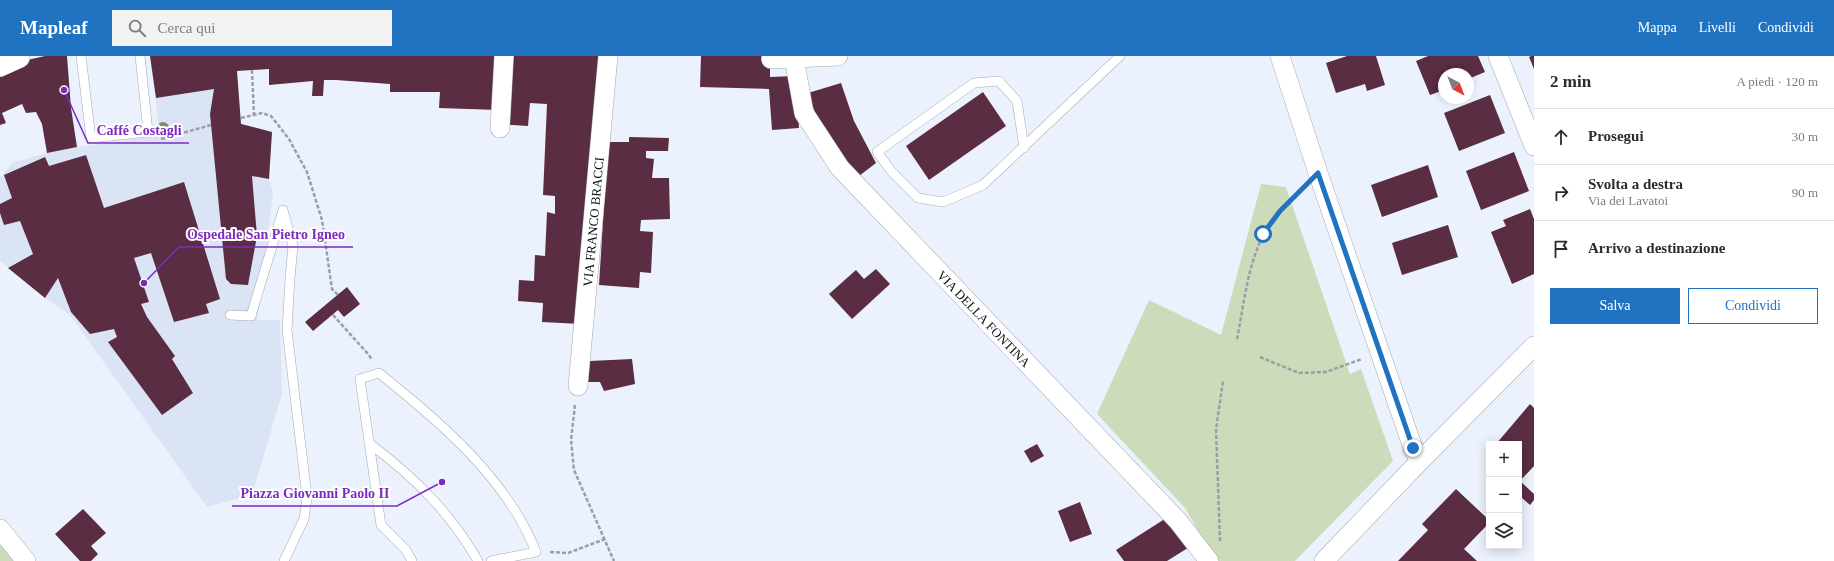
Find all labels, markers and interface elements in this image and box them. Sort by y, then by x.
search box [112,10,392,46]
text: Mapleaf [20,17,88,38]
icon: search [126,17,148,39]
text: Cerca qui [158,20,215,36]
text: Mappa [1638,20,1677,35]
text: Livelli [1699,20,1736,35]
text: Condividi [1758,20,1814,35]
north arrow [1438,68,1474,104]
text: 2 min [1550,72,1591,91]
text: A piedi · 120 m [1736,74,1818,89]
callout: Caffé Costagli [88,117,189,143]
text: Caffé Costagli [96,123,182,138]
icon: ahead [1550,126,1572,148]
text: Prosegui [1588,128,1644,144]
text: 30 m [1792,129,1818,144]
street label: VIA FRANCO BRACCI [580,156,607,287]
text: Svolta a destra [1588,176,1683,192]
icon: right [1550,182,1572,204]
text: 90 m [1792,185,1818,200]
text: Via dei Lavatoi [1588,193,1668,208]
callout: Ospedale San Pietro Igneo [179,221,353,247]
route start [1254,225,1272,243]
text: Ospedale San Pietro Igneo [187,227,345,242]
icon: arrive [1550,238,1572,260]
text: Arrivo a destinazione [1588,240,1725,256]
street label: VIA DELLA FONTINA [934,267,1034,371]
button: Salva [1550,288,1680,324]
button: Condividi [1688,288,1818,324]
route end [1404,439,1422,457]
map controls [1486,441,1522,549]
button: + [1486,441,1522,477]
button: − [1486,477,1522,513]
callout: Piazza Giovanni Paolo II [232,480,397,506]
text: Piazza Giovanni Paolo II [241,486,389,501]
button: layers [1486,513,1522,549]

